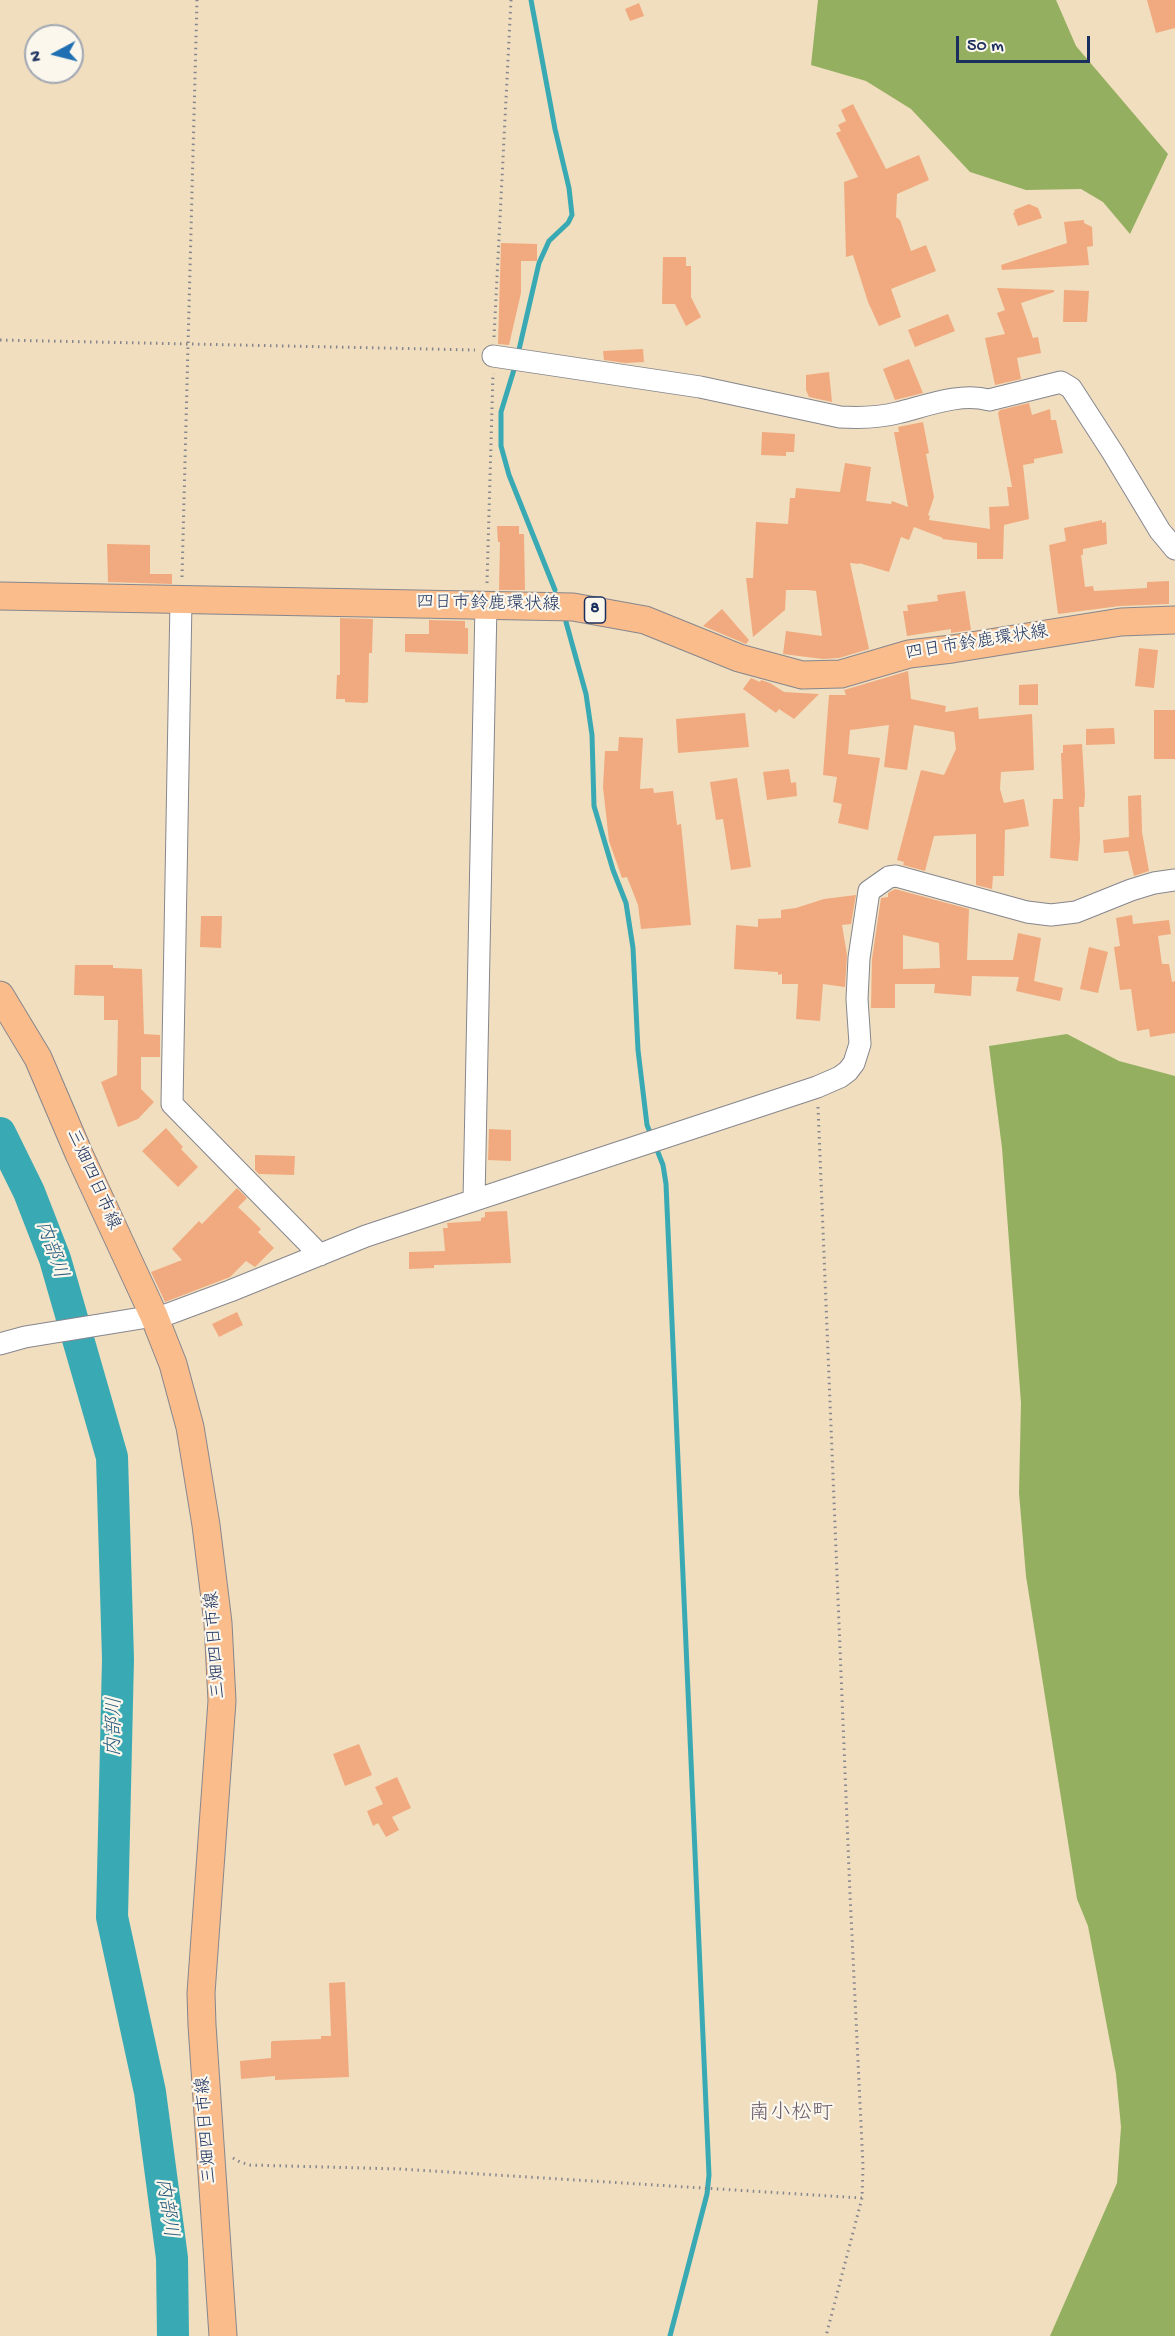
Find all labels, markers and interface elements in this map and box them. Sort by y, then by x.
north arrow [24,24,84,84]
scale bar [959,24,1092,62]
text: 50 m [967,36,1004,57]
text: N [28,50,48,62]
street label: 四日市鈴鹿環状線 [416,593,560,617]
road number: 8 [584,597,606,623]
street label: 四日市鈴鹿環状線 [904,622,1050,666]
street label: 三畑四日市線 [60,1126,124,1234]
water label: 内部川 [29,1218,71,1282]
street label: 三畑四日市線 [202,1590,232,1700]
water label: 内部川 [103,1697,129,1757]
street label: 三畑四日市線 [193,2075,223,2185]
district label: 南小松町 [749,2102,833,2128]
water label: 内部川 [149,2177,181,2239]

